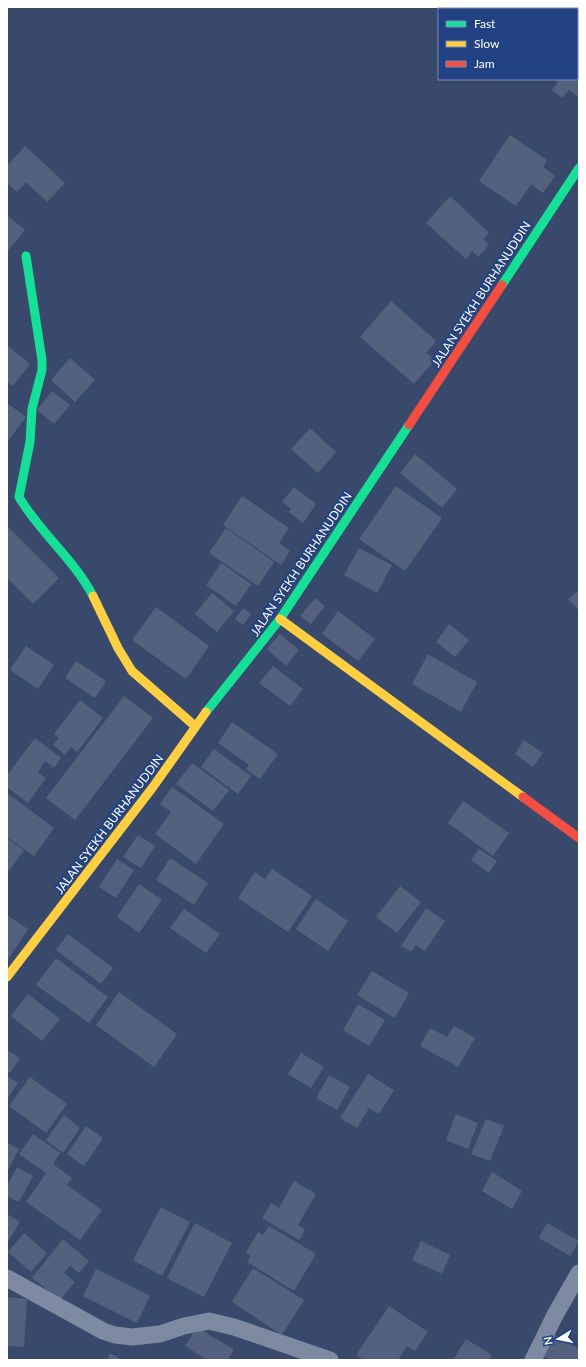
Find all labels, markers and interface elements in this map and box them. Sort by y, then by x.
legend [438,8,578,80]
text: Fast [474,16,496,31]
text: Slow [474,36,500,51]
text: Jam [474,56,495,71]
street label: JALAN SYEKH BURHANUDDIN [428,218,534,370]
street label: JALAN SYEKH BURHANUDDIN [247,489,355,639]
street label: JALAN SYEKH BURHANUDDIN [52,751,166,897]
north arrow [538,1319,578,1359]
text: N [541,1336,555,1346]

